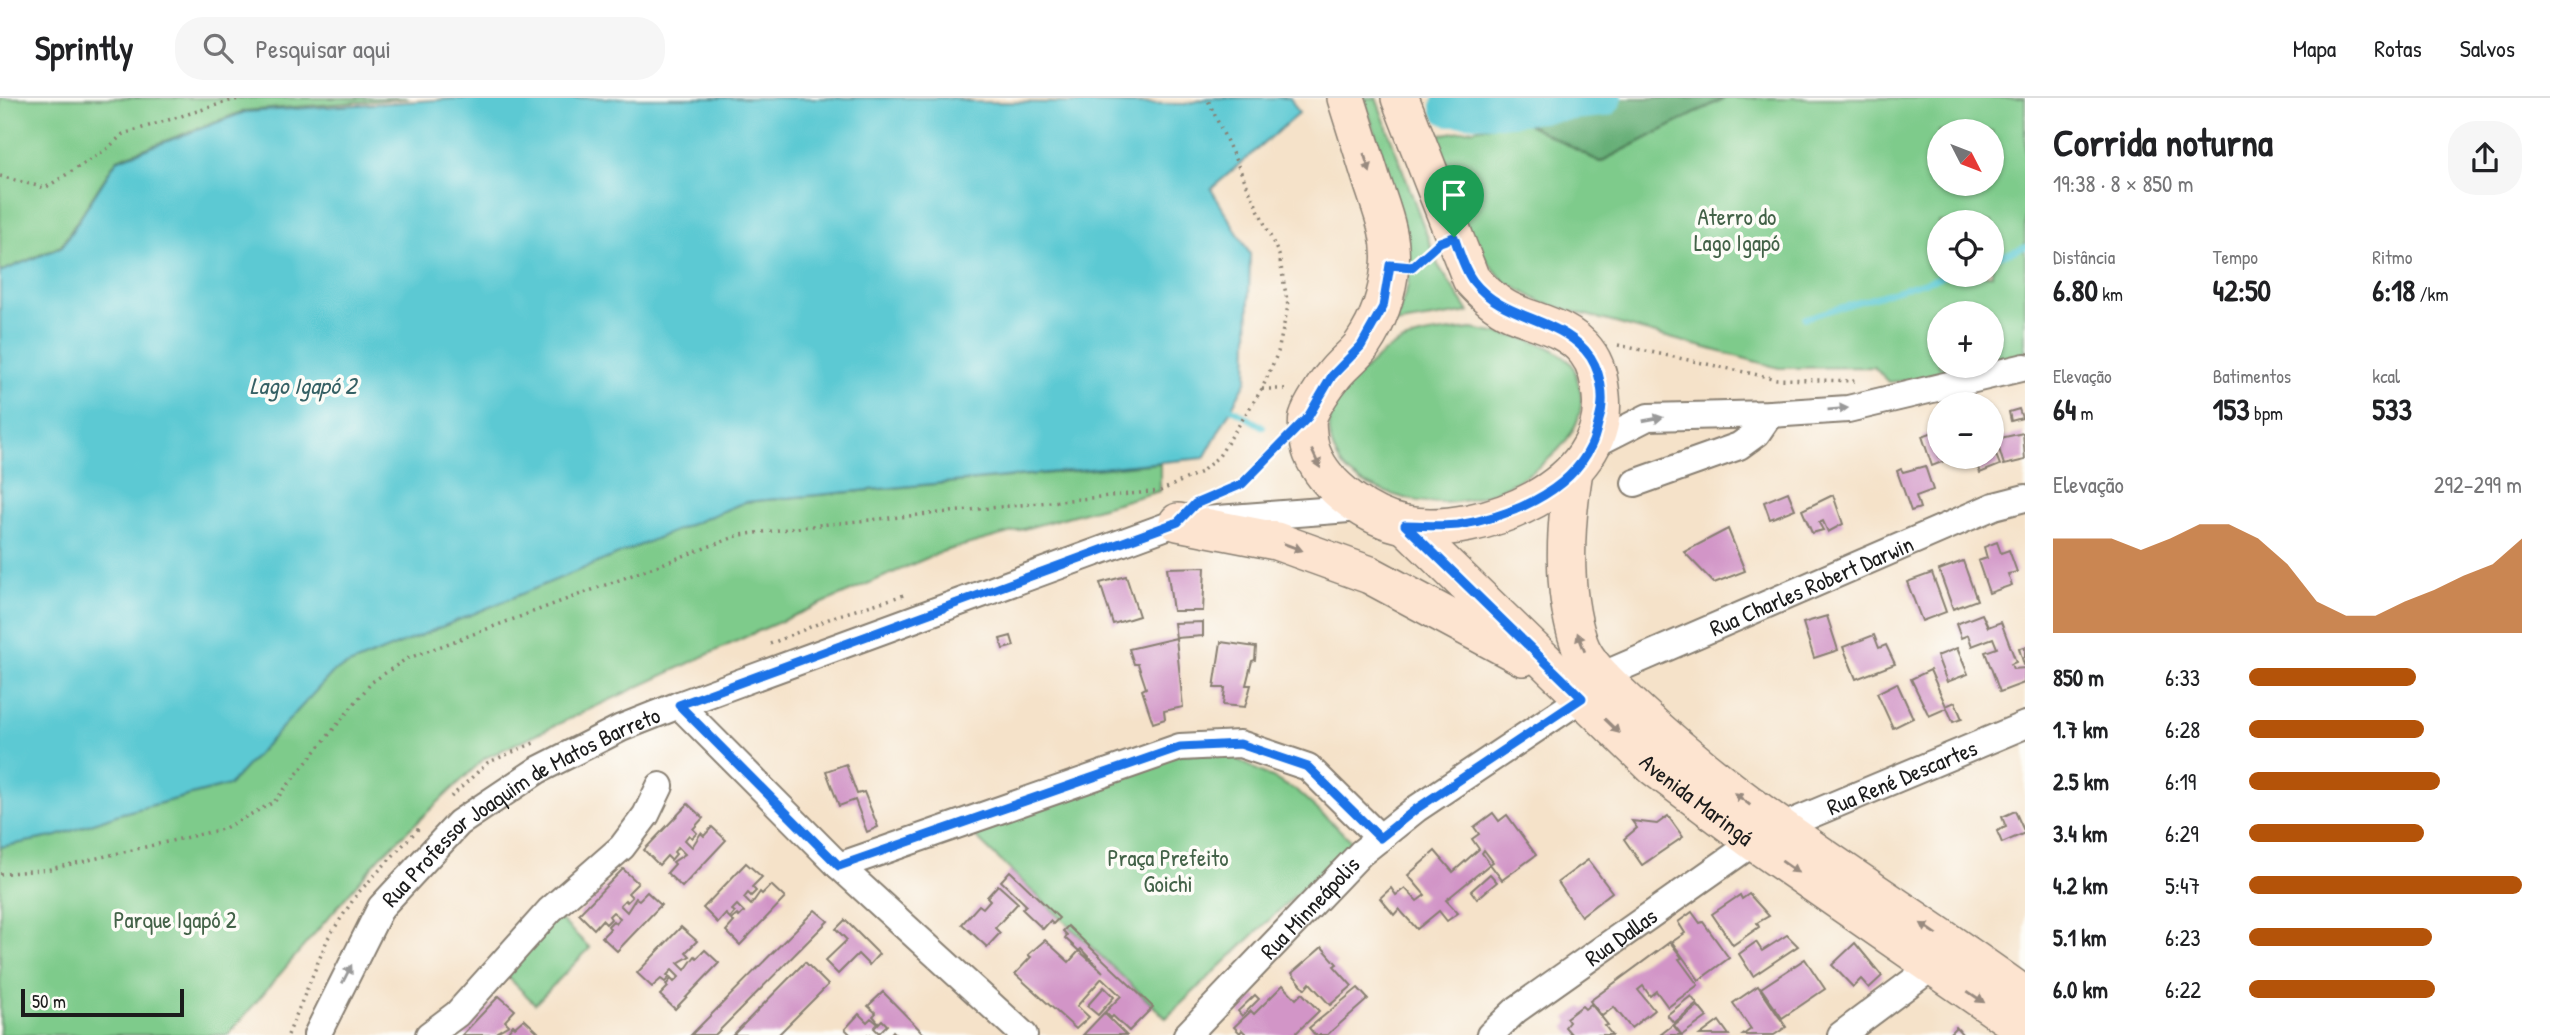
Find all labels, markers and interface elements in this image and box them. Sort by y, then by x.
search box [175,17,665,80]
text: Sprintly [35,26,133,70]
icon: search [199,29,237,67]
text: Pesquisar aqui [255,31,391,66]
text: Mapa [2293,32,2336,64]
text: Rotas [2374,32,2422,64]
text: Salvos [2460,32,2515,64]
text: Corrida noturna [2053,116,2273,168]
north arrow [1927,119,2004,196]
map controls [1927,119,2004,469]
button: share [2448,121,2522,195]
one-way arrow [1362,153,1372,174]
pin [1424,165,1484,237]
text: 19:38 · 8 × 850 m [2053,168,2193,199]
icon: arrive [1435,176,1473,214]
park label: Aterro do Lago Igapó [1694,201,1780,258]
button: locate [1927,210,2004,287]
text: Distância [2053,244,2115,270]
text: Tempo [2213,244,2258,270]
text: Ritmo [2372,244,2412,270]
text: 6.80 [2053,270,2098,310]
text: 42:50 [2213,270,2271,310]
text: 6:18 [2372,270,2415,310]
text: km [2098,281,2123,307]
text: /km [2415,281,2448,307]
button: + [1927,301,2004,378]
text: Elevação [2053,363,2112,389]
text: Batimentos [2213,363,2291,389]
text: kcal [2372,363,2400,389]
water label: Lago Igapó 2 [250,369,359,402]
text: 64 [2053,389,2076,429]
text: 153 [2213,389,2250,429]
text: 533 [2372,389,2412,429]
button: − [1927,392,2004,469]
text: m [2076,400,2094,426]
text: bpm [2250,400,2283,426]
one-way arrow [1827,403,1849,414]
one-way arrow [1642,413,1664,424]
one-way arrow [1310,449,1322,469]
text: Elevação [2053,469,2124,500]
text: 292–299 m [2434,469,2522,500]
street label: Rua Charles Robert Darwin [1704,527,1918,643]
one-way arrow [1282,542,1303,553]
one-way arrow [1575,631,1586,652]
text: 850 m [2053,662,2104,693]
text: 6:33 [2165,662,2200,693]
street label: Rua Professor Joaquim de Matos Barreto [374,699,664,913]
text: 1.7 km [2053,714,2108,745]
text: 6:28 [2165,714,2200,745]
one-way arrow [1603,718,1620,734]
street label: Rua René Descartes [1822,731,1982,822]
street label: Avenida Maringá [1633,746,1760,852]
text: 2.5 km [2053,766,2109,797]
text: 6:19 [2165,766,2196,797]
one-way arrow [1733,793,1751,807]
text: 3.4 km [2053,818,2107,849]
text: 6:29 [2165,818,2199,849]
park label: Praça Prefeito Goichi [1108,842,1228,899]
street label: Rua Minneápolis [1253,849,1366,965]
one-way arrow [1781,860,1799,874]
text: 4.2 km [2053,870,2108,901]
text: 5:47 [2165,870,2200,901]
street label: Rua Dallas [1578,900,1663,972]
park label: Parque Igapó 2 [113,904,237,935]
text: 5.1 km [2053,922,2106,953]
text: 6:23 [2165,922,2201,953]
one-way arrow [1919,923,1938,936]
one-way arrow [342,964,353,984]
text: 6.0 km [2053,974,2108,1005]
text: 6:22 [2165,974,2201,1005]
scale bar [21,986,184,1018]
text: 50 m [32,988,66,1014]
one-way arrow [1967,990,1986,1003]

